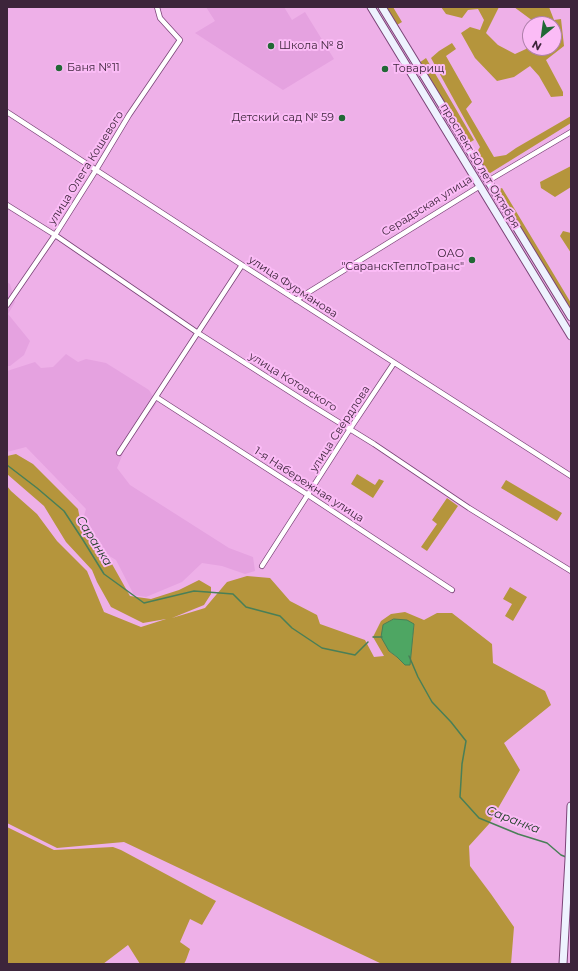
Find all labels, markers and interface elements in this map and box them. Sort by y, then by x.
north arrow [522,16,562,56]
text: N [529,37,544,54]
place label: Школа № 8 [279,39,344,53]
marker: Школа № 8 [266,41,276,51]
place label: Баня №11 [67,61,120,75]
place label: Товарищ [393,62,444,76]
marker: Баня №11 [54,63,64,73]
marker: Товарищ [380,64,390,74]
street label: проспект 50 лет Октября [437,101,523,231]
street label: улица Олега Кошевого [46,109,126,227]
place label: Детский сад № 59 [232,111,334,125]
marker: Детский сад № 59 [337,113,347,123]
street label: Серадзская улица [379,173,475,239]
place label: ОАО "СаранскТеплоТранс" [341,247,464,273]
street label: улица Фурманова [246,253,340,321]
marker: ОАО "СаранскТеплоТранс" [467,255,477,265]
street label: улица Котовского [247,350,339,414]
street label: улица Свердлова [307,383,373,475]
street label: 1-я Набережная улица [252,445,366,525]
water label: Саранка [73,513,115,569]
water label: Саранка [484,803,542,837]

